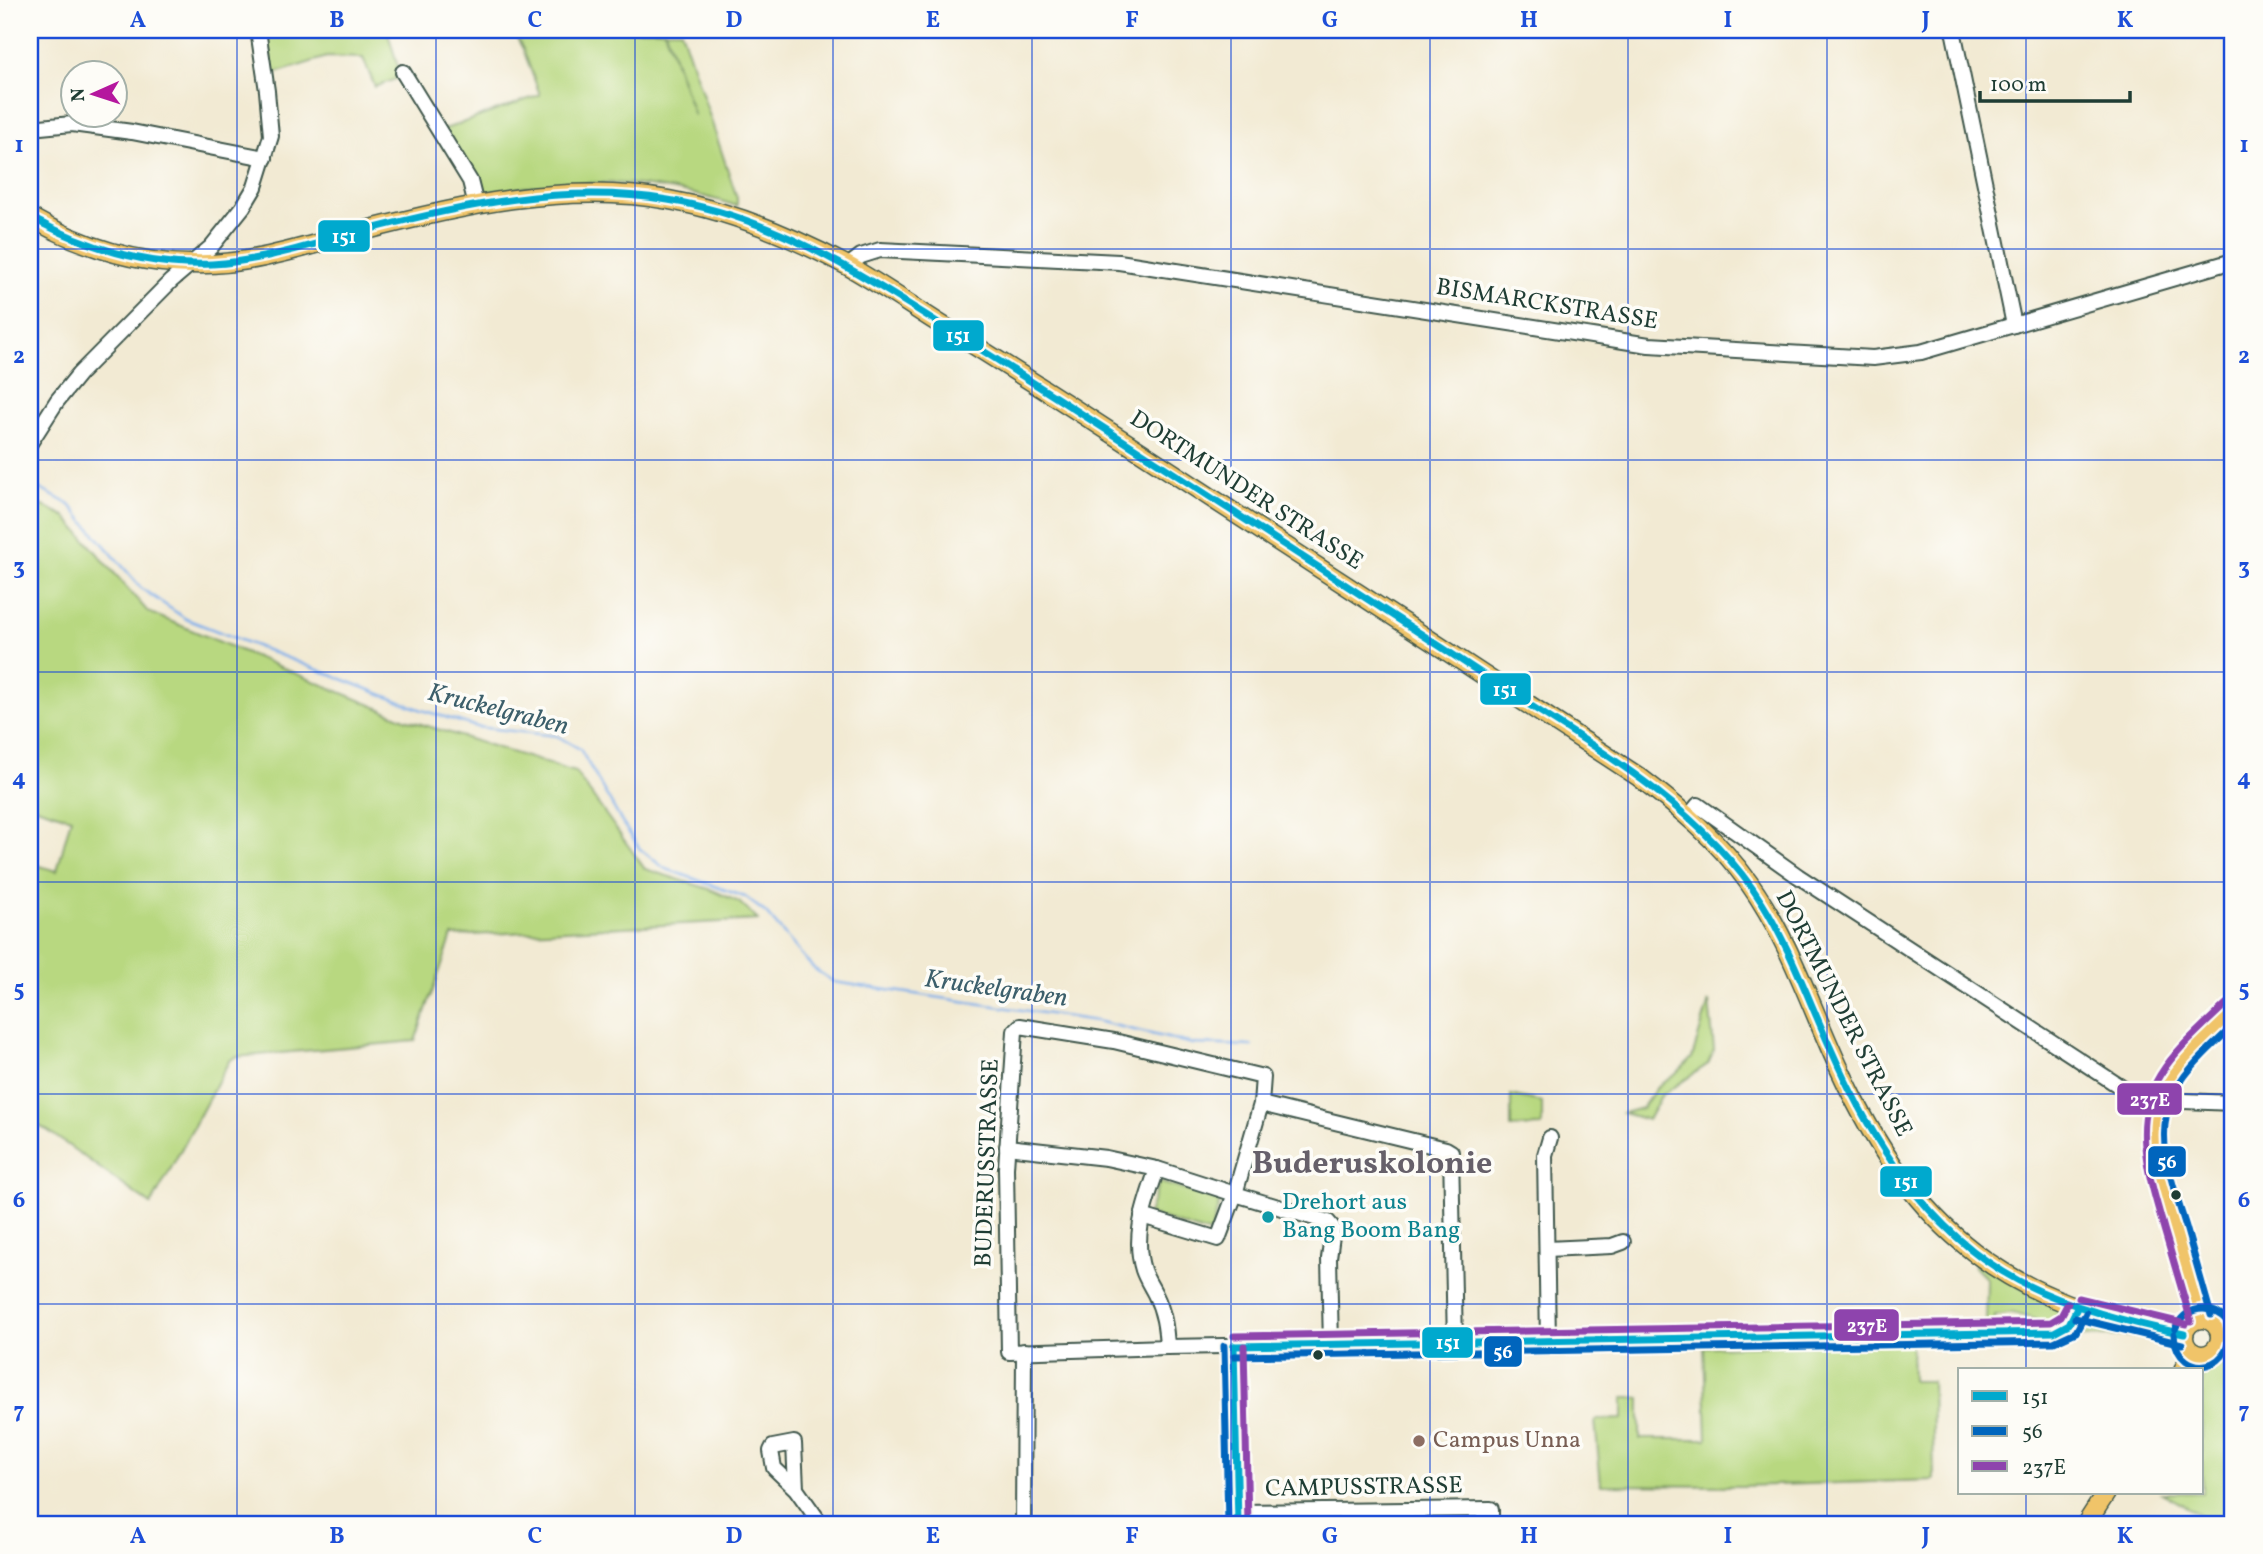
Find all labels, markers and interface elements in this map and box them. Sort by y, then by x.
text: A [130,5,146,37]
text: B [329,5,345,37]
text: C [528,5,542,37]
text: D [726,5,743,37]
text: E [926,5,940,37]
text: F [1125,5,1139,37]
text: G [1322,5,1338,37]
text: H [1520,5,1538,37]
text: I [1724,5,1732,37]
text: J [1921,5,1930,37]
text: K [2117,5,2134,37]
north arrow [60,60,130,130]
scale bar [1980,60,2130,104]
text: 100 m [1990,71,2047,100]
text: N [66,87,92,102]
text: 1 [14,130,24,162]
text: 1 [2239,130,2249,162]
line badge: 151 [317,219,371,253]
text: 151 [332,225,356,251]
street label: BISMARCKSTRASSE [1434,271,1660,339]
line badge: 151 [932,319,985,352]
text: 151 [946,324,970,350]
text: 2 [13,341,25,373]
text: 2 [2238,341,2250,373]
street label: DORTMUNDER STRASSE [1123,403,1369,579]
text: 3 [13,552,25,584]
text: 3 [2238,552,2250,584]
line badge: 151 [1479,672,1532,706]
water label: Kruckelgraben [424,675,572,745]
text: 151 [1493,678,1517,704]
text: 4 [12,763,26,795]
text: 4 [2237,763,2251,795]
street label: DORTMUNDER STRASSE [1766,885,1920,1143]
water label: Kruckelgraben [922,961,1070,1017]
text: 5 [13,974,25,1006]
text: 5 [2238,974,2250,1006]
street label: BUDERUSSTRASSE [967,1058,1009,1268]
line badge: 237E [2116,1082,2183,1116]
text: 237E [2130,1088,2170,1114]
district label: Buderuskolonie [1252,1143,1492,1187]
line badge: 56 [2147,1145,2187,1178]
text: 56 [2157,1150,2177,1176]
line badge: 151 [1879,1165,1933,1198]
text: 151 [1894,1170,1918,1196]
text: 6 [13,1185,25,1217]
text: 6 [2238,1185,2250,1217]
place label: Drehort aus Bang Boom Bang [1282,1186,1460,1248]
unlabelled marker [2169,1188,2183,1202]
marker: Drehort aus Bang Boom Bang [1260,1209,1276,1225]
line badge: 237E [1833,1308,1900,1342]
text: 237E [1847,1314,1887,1340]
line badge: 151 [1421,1326,1474,1359]
text: 151 [1436,1331,1460,1357]
line badge: 56 [1483,1335,1523,1368]
text: 56 [1493,1340,1513,1366]
unlabelled marker [1311,1348,1325,1362]
legend [1958,1368,2204,1494]
text: 151 [2022,1384,2048,1413]
text: 7 [14,1396,25,1428]
text: 7 [2239,1396,2250,1428]
text: 56 [2022,1418,2043,1447]
place label: Campus Unna [1433,1424,1581,1458]
marker: Campus Unna [1411,1433,1427,1449]
text: 237E [2022,1454,2066,1483]
street label: CAMPUSSTRASSE [1265,1469,1463,1507]
text: A [130,1521,146,1553]
text: B [329,1521,345,1553]
text: C [528,1521,542,1553]
text: D [726,1521,743,1553]
text: E [926,1521,940,1553]
text: F [1125,1521,1139,1553]
text: G [1322,1521,1338,1553]
text: H [1520,1521,1538,1553]
text: I [1724,1521,1732,1553]
text: J [1921,1521,1930,1553]
text: K [2117,1521,2134,1553]

